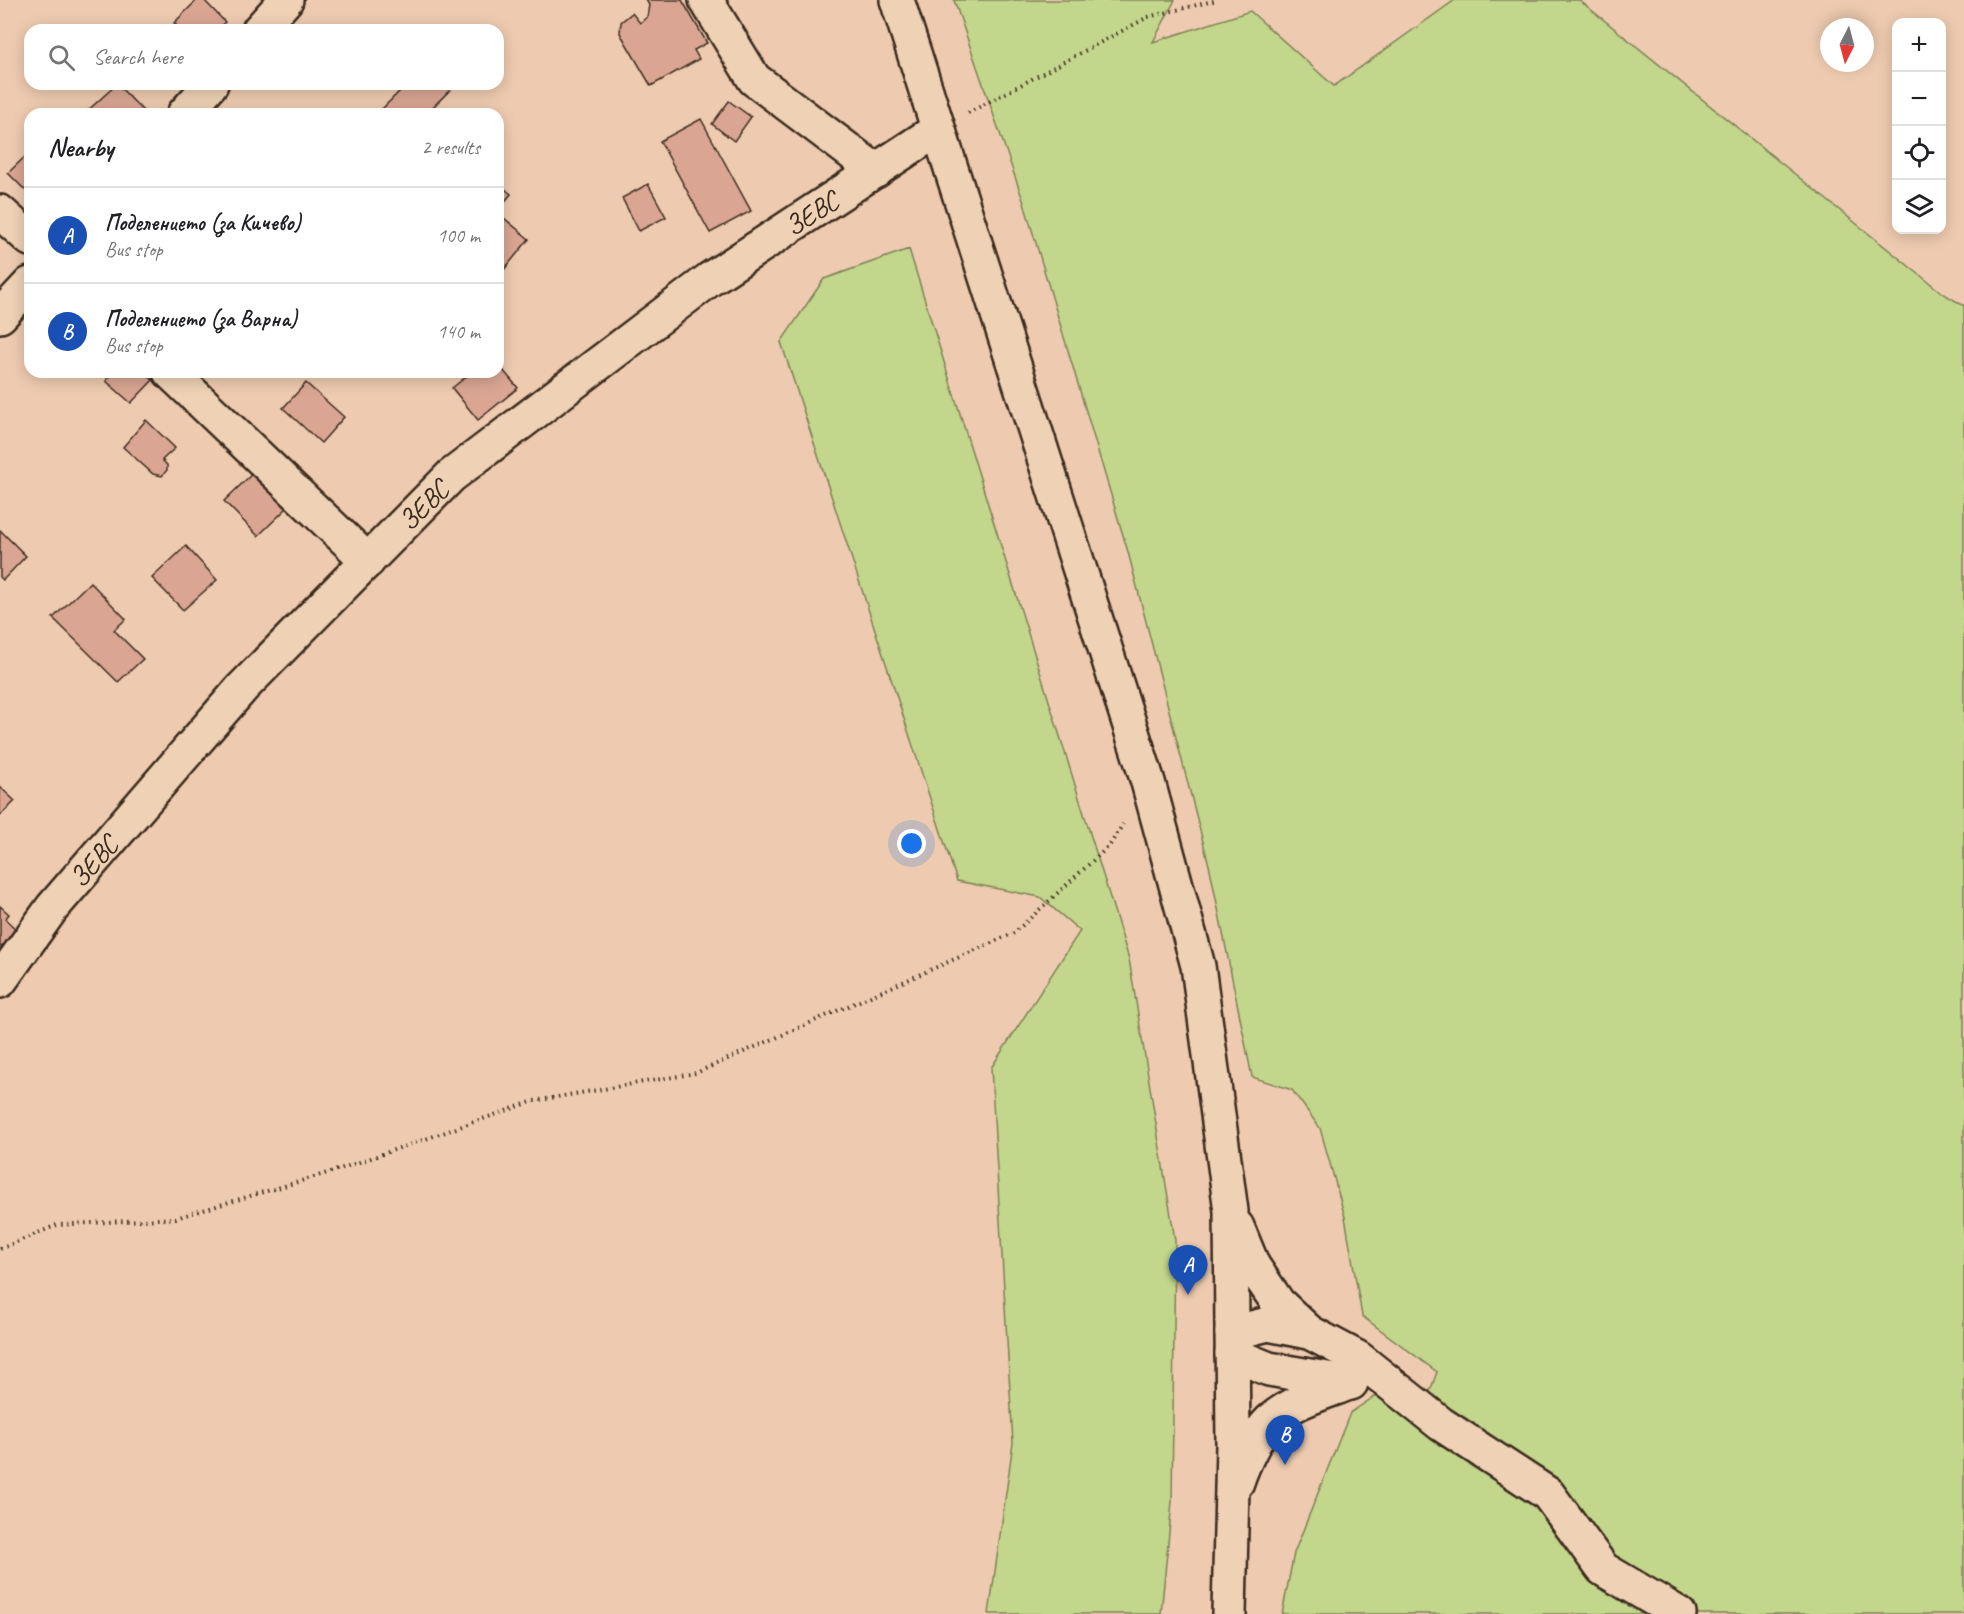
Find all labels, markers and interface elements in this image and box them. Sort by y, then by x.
north arrow [1820,18,1874,72]
map controls [1892,18,1946,234]
button: + [1892,18,1946,72]
search box [24,24,504,90]
icon: search [45,41,78,74]
text: Search here [93,43,183,71]
button: − [1892,72,1946,126]
button: locate [1892,126,1946,180]
text: Nearby [48,131,113,164]
text: 2 results [421,135,480,160]
button: layers [1892,180,1946,234]
street label: ЗЕВС [778,181,848,244]
text: Поделението (за Кичево) [105,209,301,237]
text: A [62,223,73,248]
text: 100 m [437,223,480,248]
text: Bus stop [105,237,163,262]
text: Поделението (за Варна) [105,305,297,333]
text: B [62,319,73,344]
text: 140 m [437,319,480,344]
text: Bus stop [105,333,163,358]
street label: ЗЕВС [391,470,458,538]
street label: ЗЕВС [61,826,128,894]
your location [897,829,926,858]
pin: A [1168,1246,1208,1295]
pin: B [1266,1416,1304,1465]

